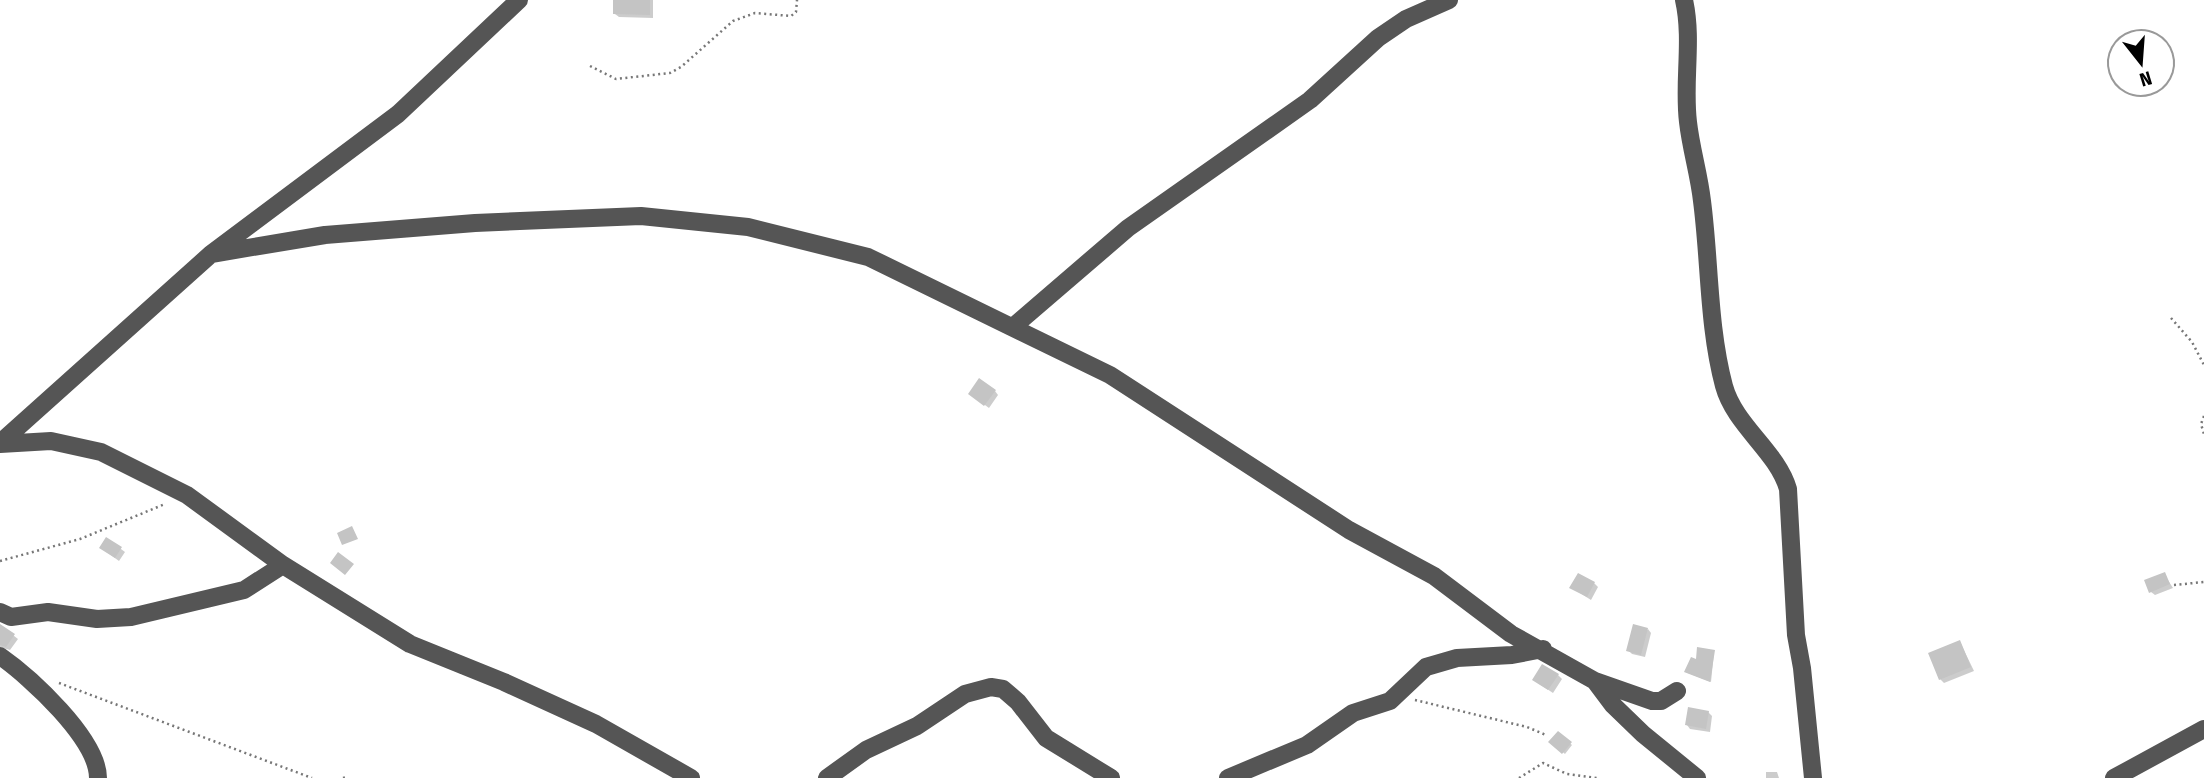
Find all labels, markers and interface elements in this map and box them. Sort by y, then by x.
north arrow [2106,28,2176,98]
text: N [2137,66,2155,91]

